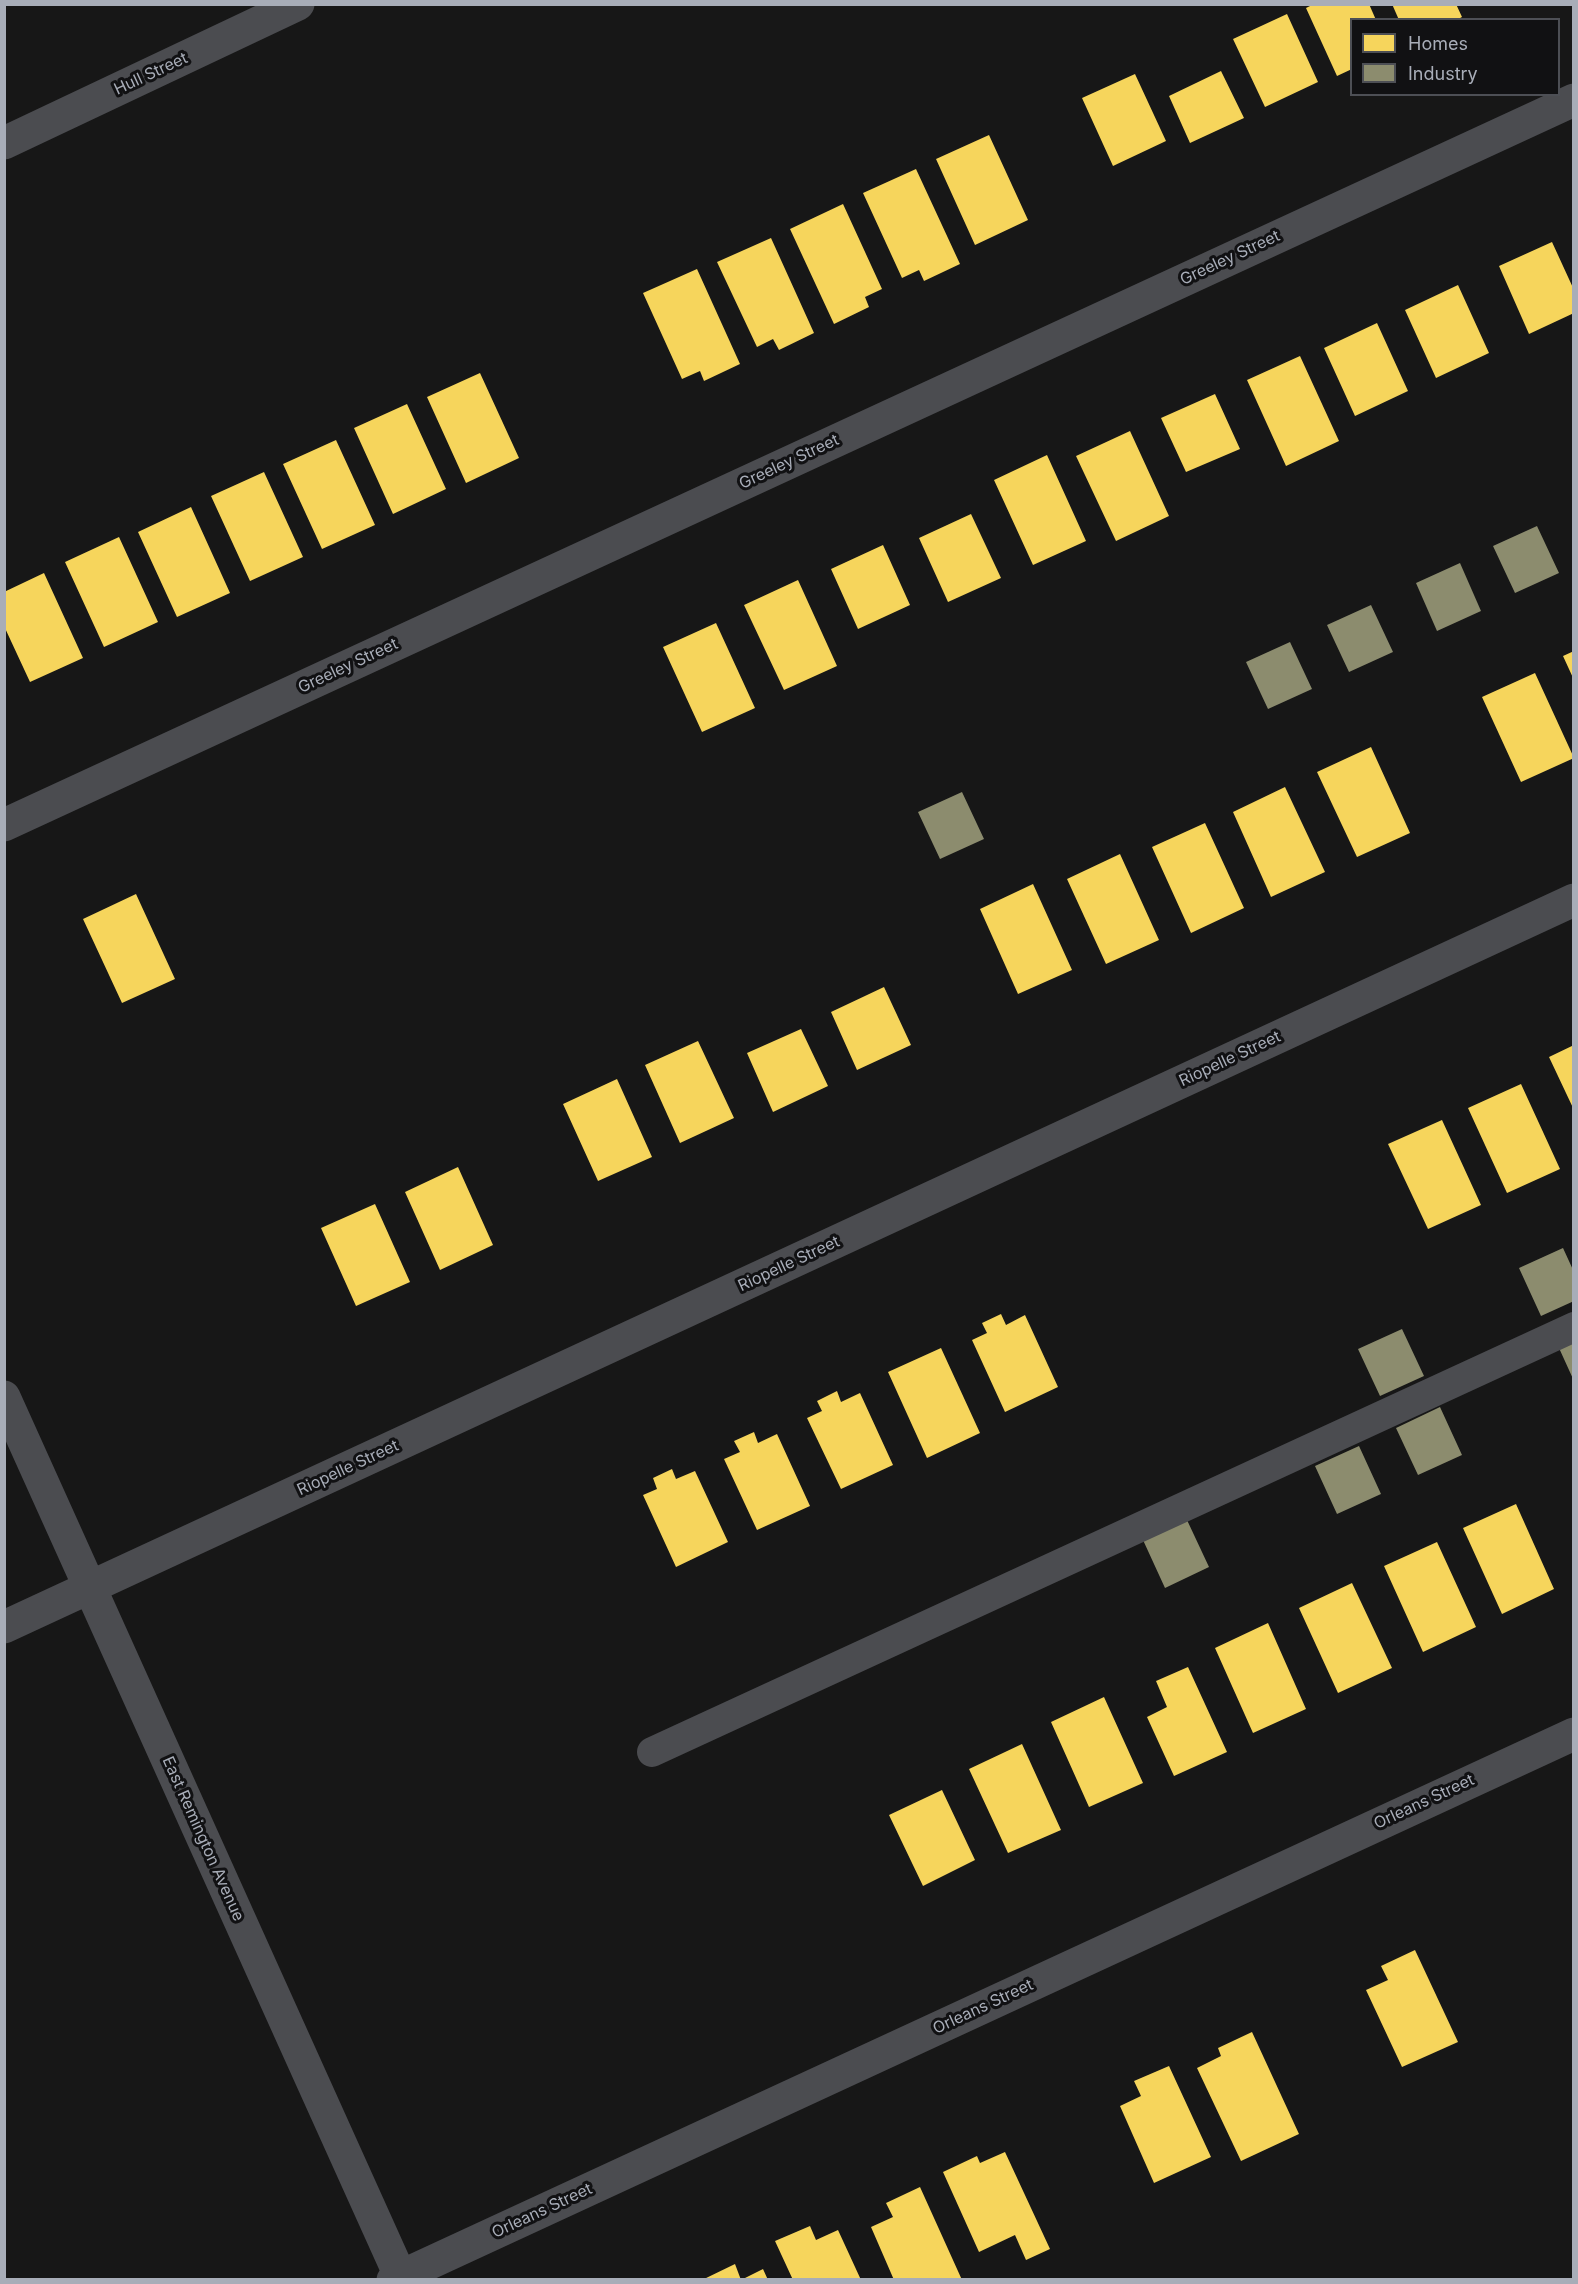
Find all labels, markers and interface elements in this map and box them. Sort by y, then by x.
legend [1350,18,1560,96]
text: Homes [1408,33,1468,54]
street label: Hull Street [111,49,191,99]
text: Industry [1408,63,1478,84]
street label: Greeley Street [1177,227,1283,289]
street label: Greeley Street [736,431,842,493]
street label: Greeley Street [295,635,401,697]
street label: Riopelle Street [1176,1027,1284,1091]
street label: Riopelle Street [735,1232,843,1296]
street label: Riopelle Street [294,1436,402,1500]
street label: East Remington Avenue [158,1754,248,1924]
street label: Orleans Street [1371,1770,1477,1834]
street label: Orleans Street [930,1975,1036,2039]
street label: Orleans Street [489,2179,595,2243]

